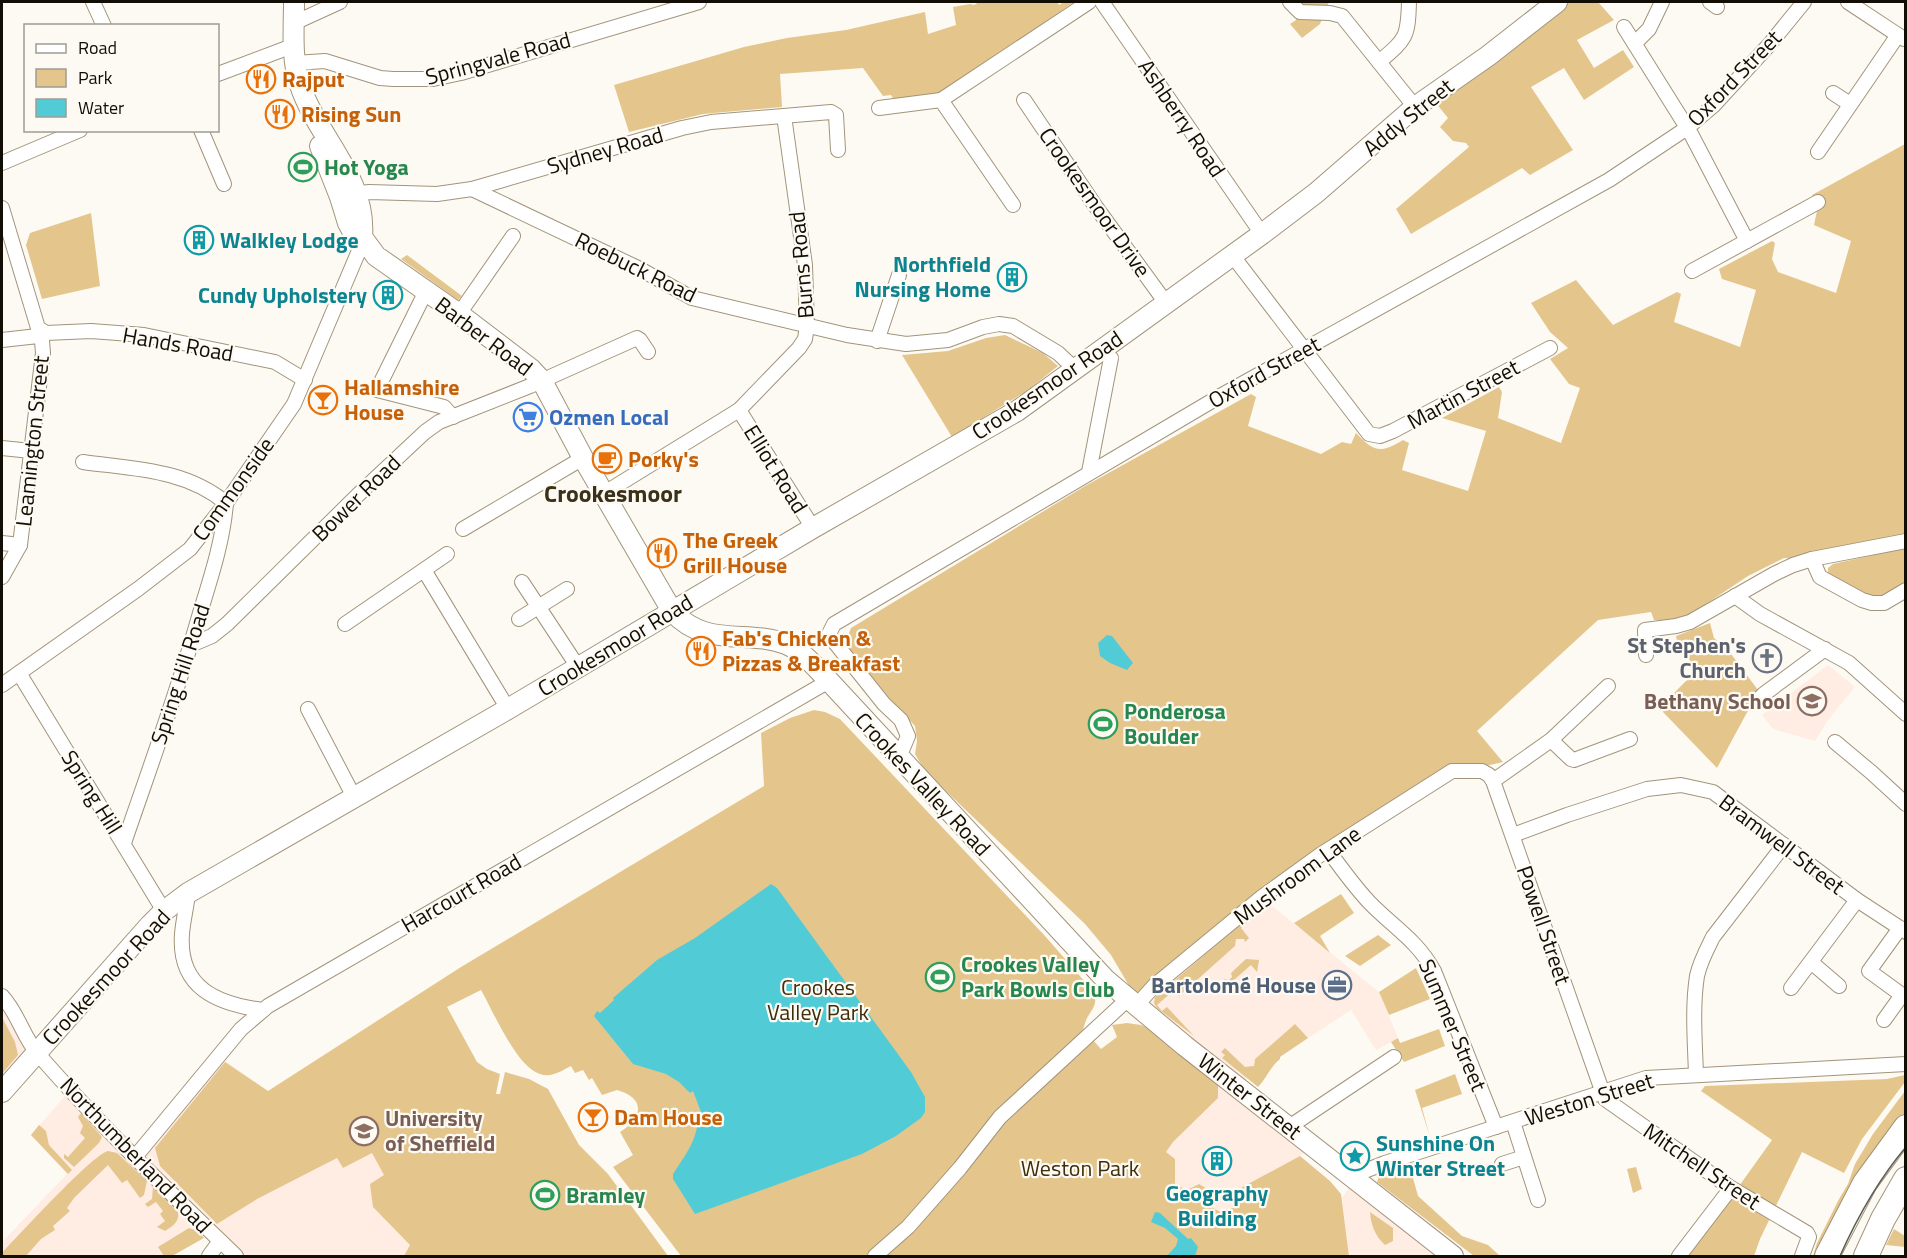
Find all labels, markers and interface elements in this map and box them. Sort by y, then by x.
street label: Springvale Road [422,22,574,94]
street label: Oxford Street [1679,22,1789,134]
legend [24,24,219,132]
text: Road [78,34,117,61]
street label: Ashberry Road [1130,52,1234,184]
place label: Rajput [282,62,345,96]
restaurant icon: Rajput [245,63,277,95]
text: Park [78,64,113,91]
street label: Addy Street [1355,69,1461,164]
text: Water [78,94,124,121]
place label: Rising Sun [301,97,401,131]
restaurant icon: Rising Sun [264,98,296,130]
street label: Sydney Road [543,117,667,183]
street label: Crookesmoor Drive [1031,120,1159,284]
place label: Hot Yoga [324,150,409,184]
sports icon: Hot Yoga [287,151,319,183]
street label: Burns Road [779,210,823,320]
place label: Walkley Lodge [220,223,359,257]
street label: Roebuck Road [569,223,703,311]
building icon: Walkley Lodge [183,224,215,256]
place label: Northfield Nursing Home [854,247,991,306]
building icon: Northfield Nursing Home [996,261,1028,293]
place label: Cundy Upholstery [198,278,367,312]
building icon: Cundy Upholstery [372,279,404,311]
street label: Barber Road [428,288,540,384]
street label: Hands Road [120,318,236,370]
street label: Crookesmoor Road [965,322,1129,448]
street label: Oxford Street [1202,327,1327,417]
street label: Martin Street [1401,350,1526,438]
street label: Leamington Street [6,354,58,528]
place label: Hallamshire House [344,370,459,429]
bar icon: Hallamshire House [307,384,339,416]
place label: Ozmen Local [549,400,669,434]
supermarket icon: Ozmen Local [512,401,544,433]
street label: Elliot Road [735,418,817,520]
street label: Commonside [184,430,282,548]
place label: Porky's [628,442,699,476]
cafe icon: Porky's [591,443,623,475]
street label: Bower Road [304,447,408,549]
district label: Crookesmoor [544,475,682,511]
place label: The Greek Grill House [683,523,787,582]
restaurant icon: The Greek Grill House [646,537,678,569]
street label: Crookesmoor Road [531,585,699,705]
street label: Spring Hill Road [141,599,219,749]
place label: Fab's Chicken & Pizzas & Breakfast [722,621,900,680]
place label: St Stephen's Church [1627,628,1746,687]
restaurant icon: Fab's Chicken & Pizzas & Breakfast [685,635,717,667]
church icon: St Stephen's Church [1751,642,1783,674]
place label: Bethany School [1644,684,1791,718]
school or university icon: Bethany School [1796,685,1828,717]
place label: Ponderosa Boulder [1124,694,1226,753]
street label: Crookes Valley Road [847,704,999,864]
sports icon: Ponderosa Boulder [1087,708,1119,740]
street label: Spring Hill [53,743,131,841]
street label: Bramwell Street [1712,785,1852,903]
street label: Mushroom Lane [1226,817,1368,933]
street label: Harcourt Road [395,845,527,941]
street label: Powell Street [1508,861,1580,989]
street label: Crookesmoor Road [34,901,178,1053]
place label: Crookes Valley Park Bowls Club [961,947,1115,1006]
street label: Summer Street [1410,954,1496,1097]
sports icon: Crookes Valley Park Bowls Club [924,961,956,993]
place label: Bartolomé House [1151,968,1316,1002]
office icon: Bartolomé House [1321,969,1353,1001]
park label: Crookes Valley Park [767,970,869,1029]
street label: Winter Street [1191,1044,1310,1148]
street label: Weston Street [1520,1063,1658,1135]
street label: Northumberland Road [52,1069,220,1241]
place label: Dam House [614,1100,723,1134]
place label: University of Sheffield [385,1101,495,1160]
bar icon: Dam House [577,1101,609,1133]
street label: Mitchell Street [1636,1114,1768,1218]
school or university icon: University of Sheffield [348,1115,380,1147]
place label: Sunshine On Winter Street [1376,1126,1505,1185]
place icon: Sunshine On Winter Street [1339,1140,1371,1172]
building icon: Geography Building [1201,1145,1233,1177]
park label: Weston Park [1021,1151,1140,1185]
place label: Geography Building [1166,1176,1268,1235]
place label: Bramley [566,1178,645,1212]
sports icon: Bramley [529,1179,561,1211]

